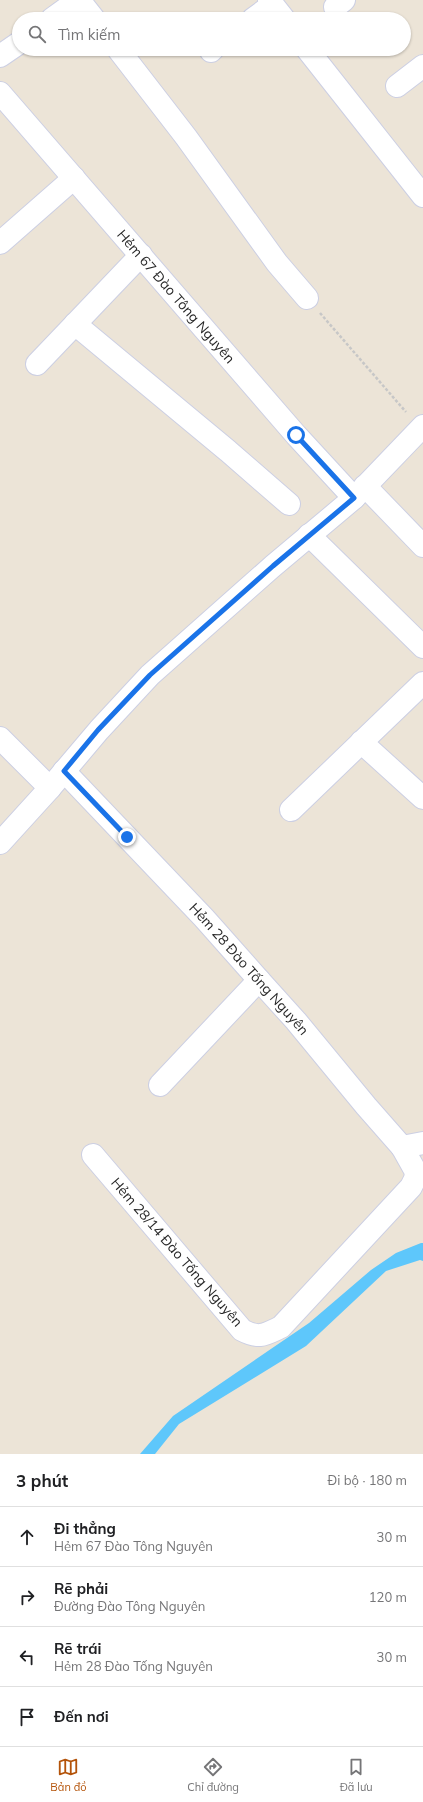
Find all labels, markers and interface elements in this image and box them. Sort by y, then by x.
search box [12,12,411,56]
icon: search [26,23,48,45]
text: Tìm kiếm [58,25,120,44]
street label: Hẻm 67 Đào Tông Nguyên [113,226,239,367]
route start [287,426,305,444]
route end [118,828,136,846]
street label: Hẻm 28 Đào Tống Nguyên [185,899,313,1039]
street label: Hẻm 28/14 Đào Tống Nguyên [107,1174,247,1330]
text: 3 phút [16,1470,68,1491]
text: Đi bộ · 180 m [328,1472,407,1488]
text: Đi thẳng [54,1519,116,1538]
icon: ahead [16,1526,38,1548]
text: 30 m [377,1529,407,1545]
text: Hẻm 67 Đào Tông Nguyên [54,1538,213,1554]
text: Rẽ phải [54,1579,108,1598]
icon: right [16,1586,38,1608]
text: 120 m [369,1589,407,1605]
text: Đường Đào Tông Nguyên [54,1598,206,1614]
text: Rẽ trái [54,1639,101,1658]
icon: left [16,1646,38,1668]
text: 30 m [377,1649,407,1665]
text: Hẻm 28 Đào Tống Nguyên [54,1658,213,1674]
icon: arrive [16,1706,38,1728]
text: Đến nơi [54,1707,109,1726]
tab: Bản đồ [50,1756,87,1794]
tab: Chỉ đường [187,1756,239,1794]
tab: Đã lưu [340,1756,373,1794]

